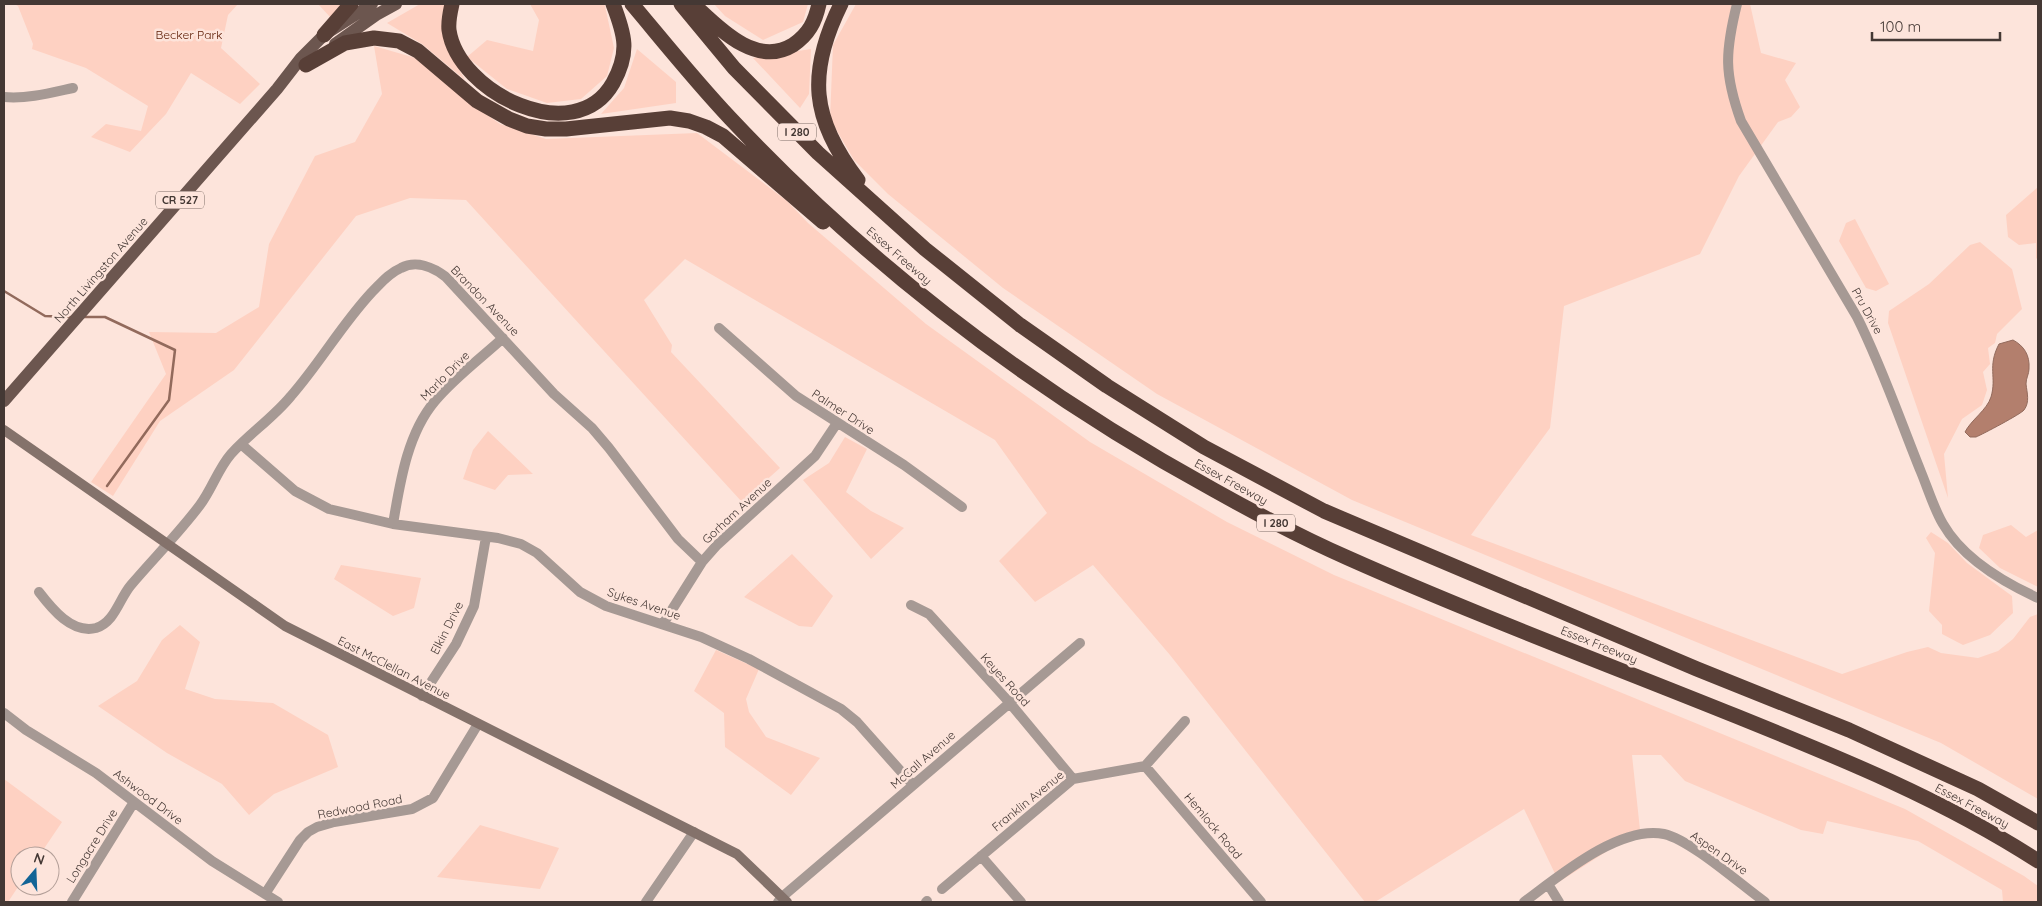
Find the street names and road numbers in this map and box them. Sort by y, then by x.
road number: I 280 [778,124,816,140]
road number: CR 527 [156,192,204,208]
street label: North Livingston Avenue [51,214,151,326]
street label: Essex Freeway [864,223,935,288]
street label: Brandon Avenue [448,262,523,339]
street label: Pru Drive [1849,285,1886,337]
street label: Marlo Drive [417,348,473,404]
street label: Palmer Drive [809,386,878,437]
street label: Essex Freeway [1192,455,1271,508]
street label: Gorham Avenue [699,474,775,547]
road number: I 280 [1257,514,1295,532]
street label: Sykes Avenue [606,584,683,623]
street label: Elkin Drive [427,598,466,657]
street label: Essex Freeway [1559,622,1640,667]
street label: East McClellan Avenue [335,633,453,703]
street label: Keyes Road [977,650,1033,709]
street label: McCall Avenue [887,727,958,792]
street label: Ashwood Drive [111,766,186,828]
street label: Franklin Avenue [989,767,1067,834]
street label: Essex Freeway [1933,780,2012,831]
street label: Hemlock Road [1181,789,1245,862]
street label: Redwood Road [316,791,403,822]
street label: Longacre Drive [63,806,121,886]
street label: Aspen Drive [1688,827,1751,878]

